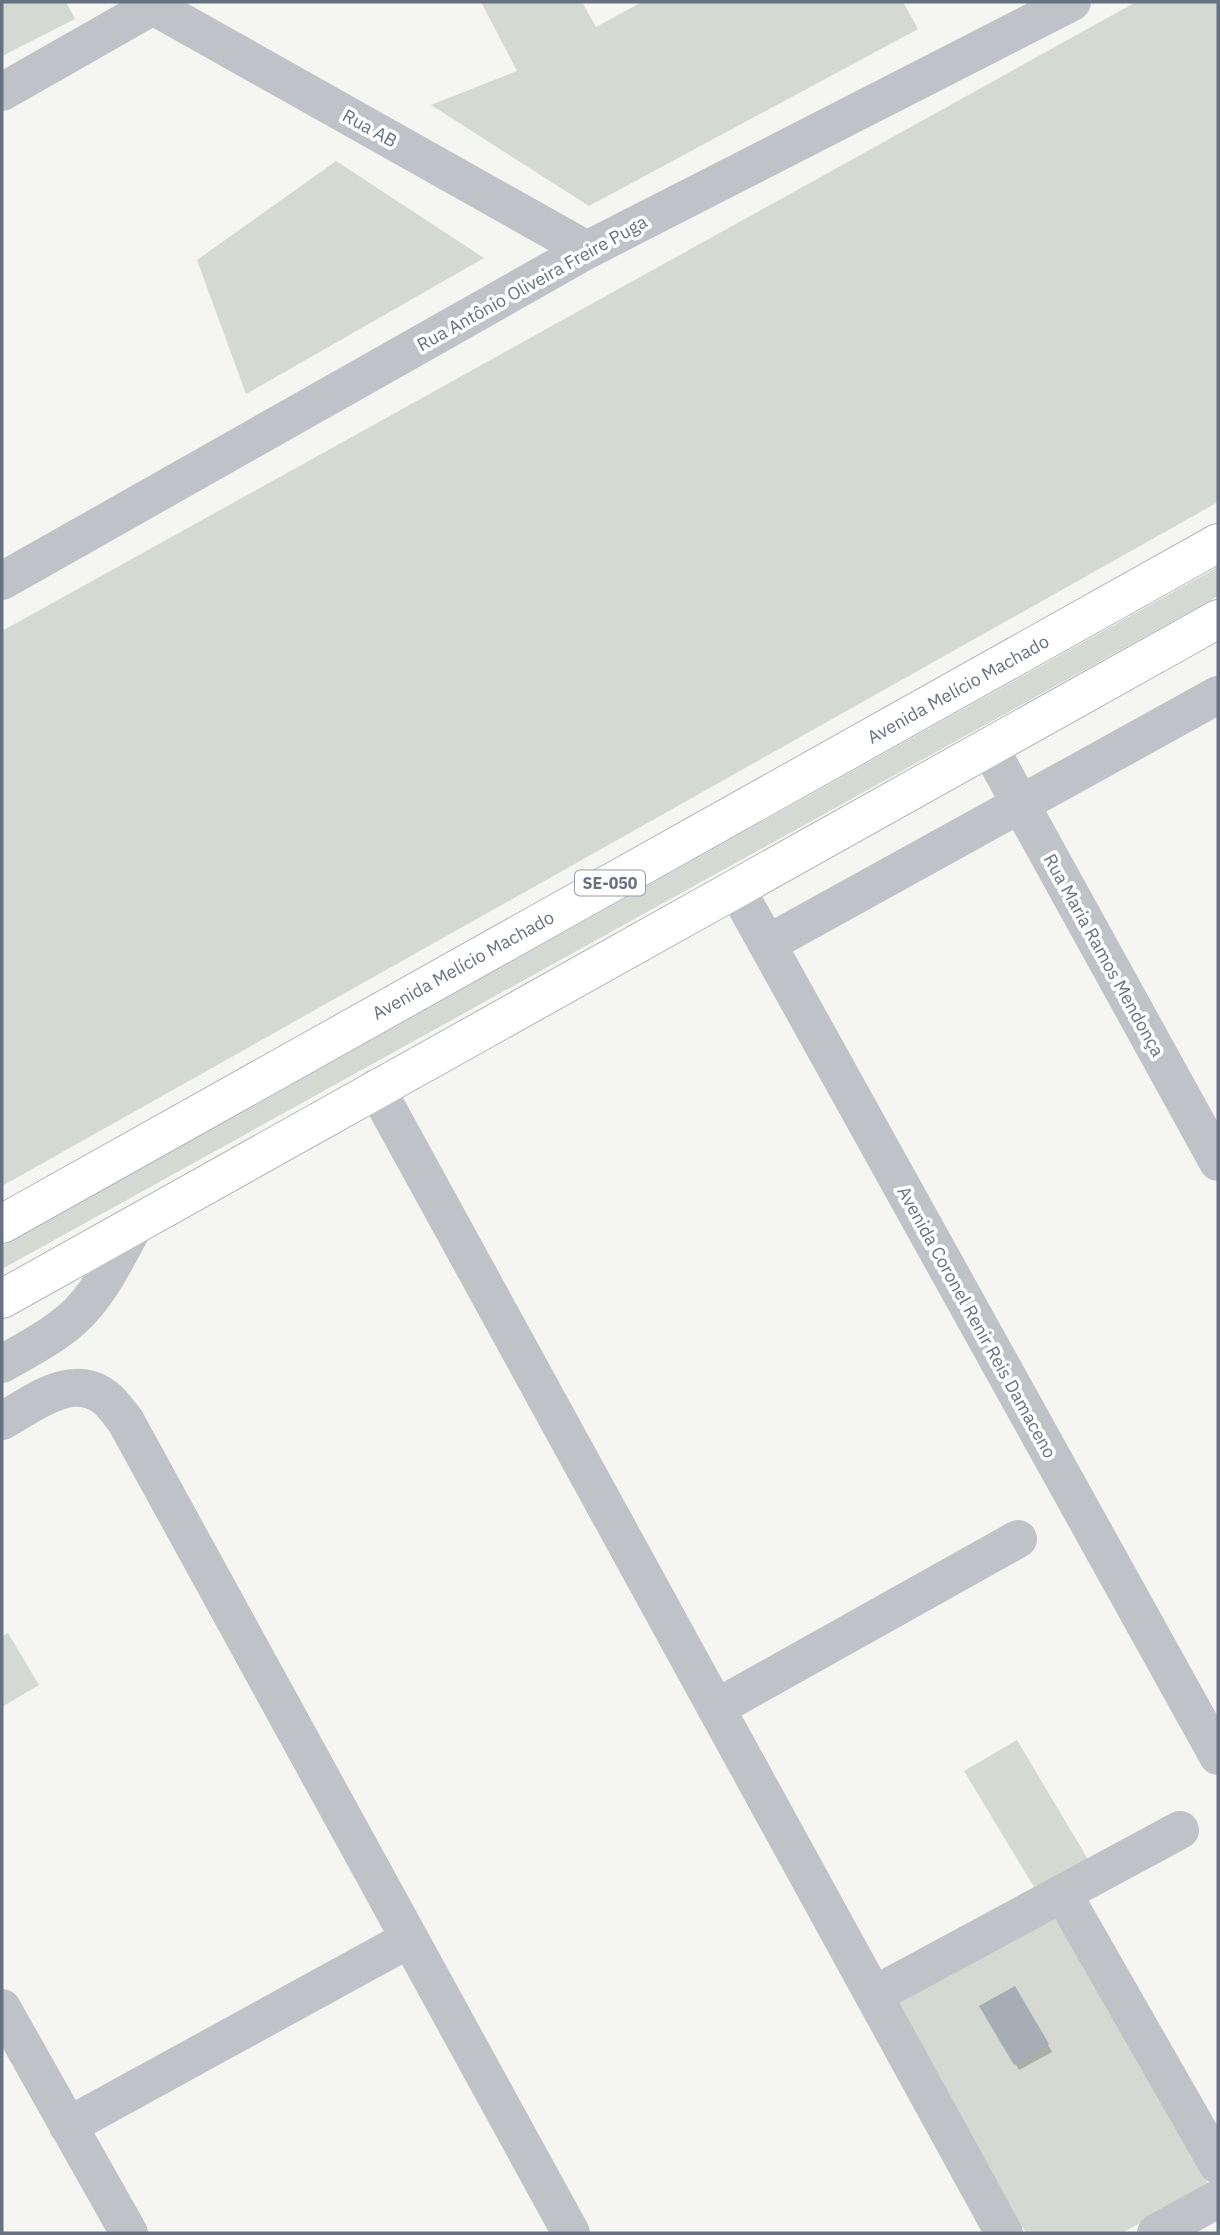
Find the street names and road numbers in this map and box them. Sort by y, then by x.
street label: Rua AB [339,104,401,152]
street label: Rua Antônio Oliveira Freire Puga [413,210,652,356]
street label: Avenida Melício Machado [863,629,1053,749]
street label: Rua Maria Ramos Mendonça [1039,849,1170,1061]
road number: SE-050 [575,870,645,896]
street label: Avenida Melício Machado [368,905,558,1025]
street label: Avenida Coronel Renir Reis Damaceno [892,1182,1062,1462]

